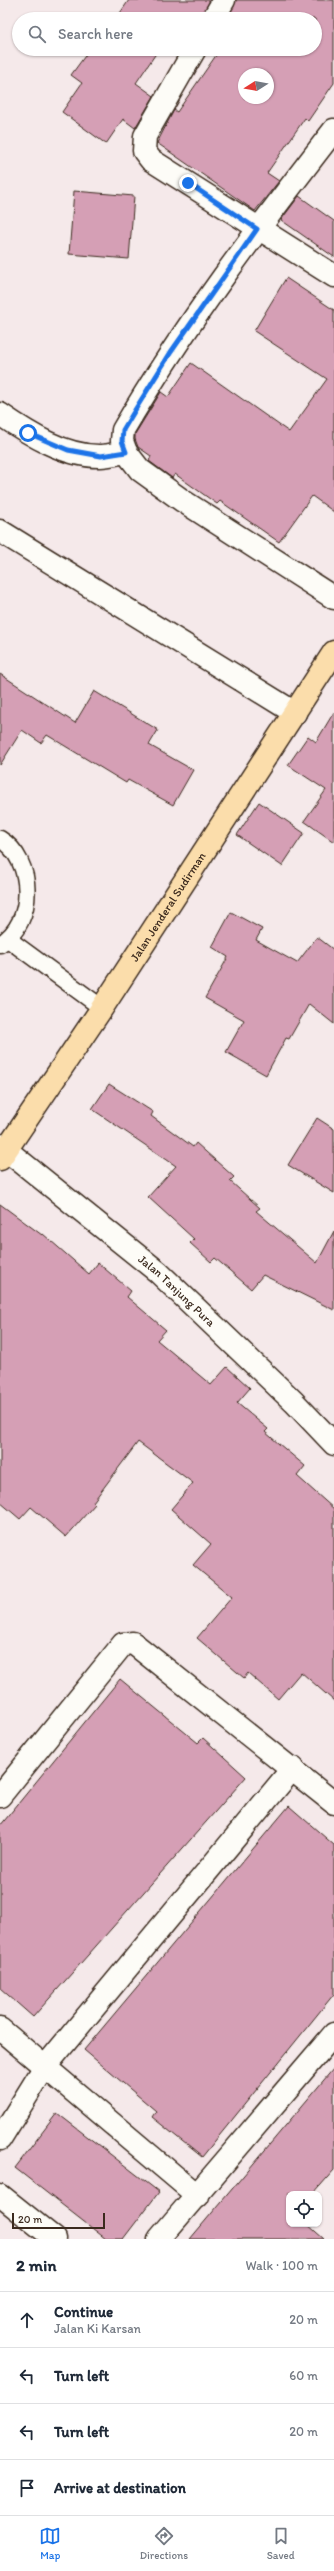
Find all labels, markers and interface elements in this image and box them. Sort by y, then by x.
search box [12,12,322,56]
icon: search [26,23,48,45]
text: Search here [58,25,133,43]
north arrow [238,68,274,104]
route end [179,174,197,192]
route start [19,424,37,442]
street label: Jalan Jenderal Sudirman [127,849,209,964]
street label: Jalan Tanjung Pura [135,1252,218,1330]
map controls [286,2191,322,2227]
button: locate [286,2191,322,2227]
scale bar [12,2211,105,2230]
text: 20 m [18,2213,42,2226]
text: 2 min [16,2255,56,2275]
text: Walk · 100 m [245,2258,318,2273]
text: Continue [54,2303,113,2321]
icon: ahead [16,2309,38,2331]
text: 20 m [289,2312,318,2327]
text: Jalan Ki Karsan [54,2321,141,2336]
icon: left [16,2365,38,2387]
text: Turn left [54,2367,109,2385]
text: 60 m [289,2368,318,2383]
icon: left [16,2421,38,2443]
text: Turn left [54,2423,109,2441]
text: 20 m [289,2424,318,2439]
icon: arrive [16,2477,38,2499]
text: Arrive at destination [54,2479,186,2497]
tab: Map [39,2525,61,2562]
tab: Directions [140,2525,188,2562]
tab: Saved [267,2525,295,2562]

